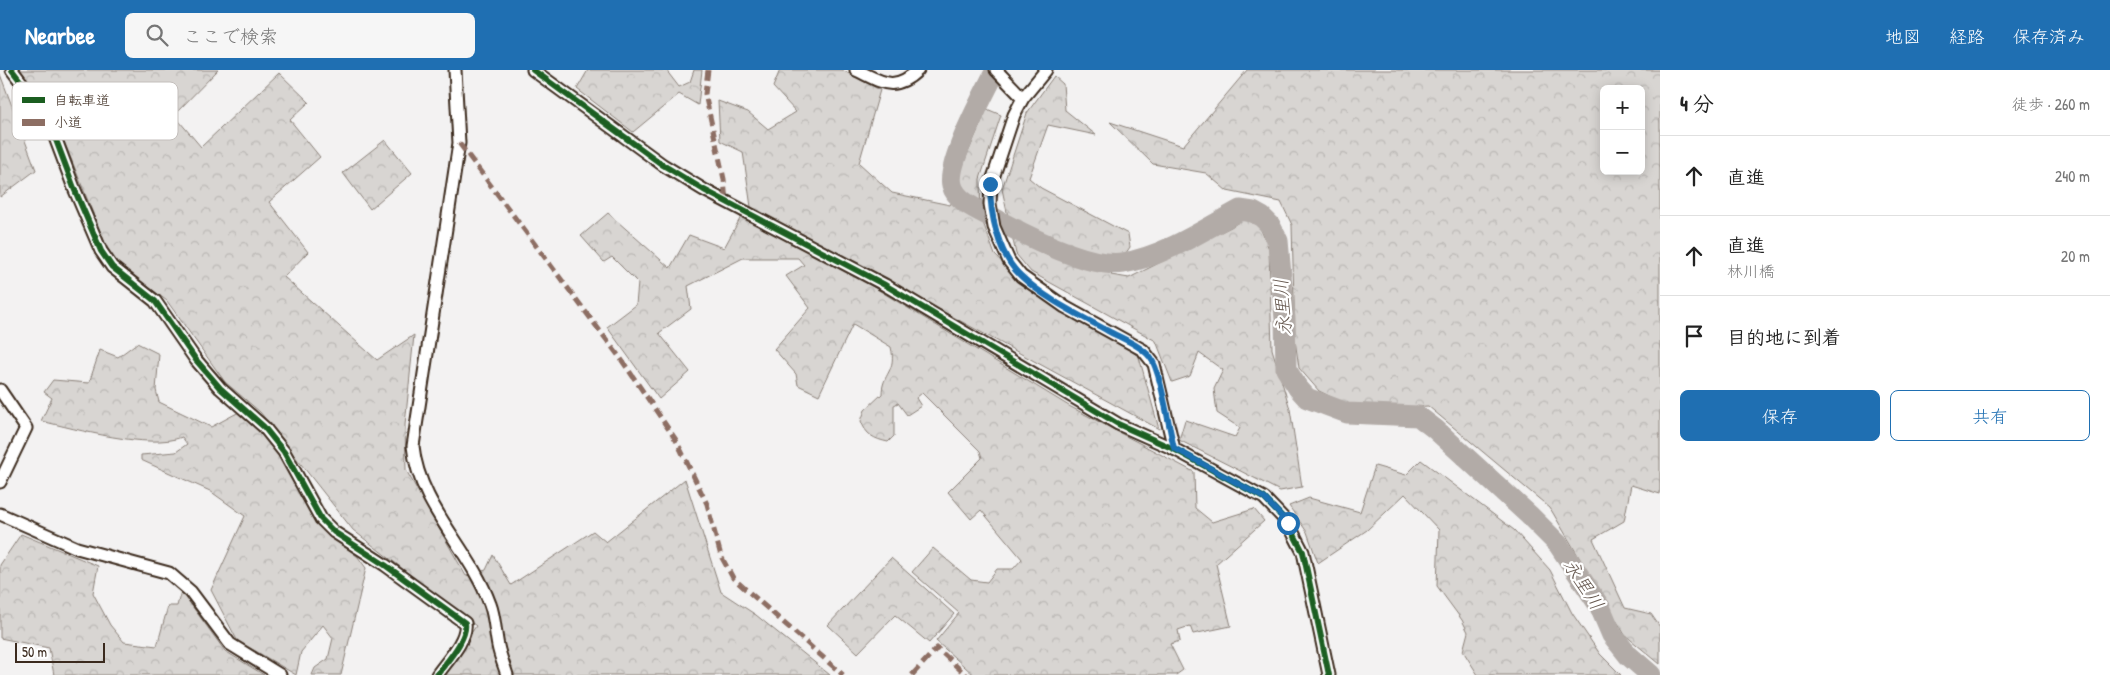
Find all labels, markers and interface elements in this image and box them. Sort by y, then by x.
search box [125,13,475,58]
text: Nearbee [25,19,95,51]
icon: search [143,21,171,49]
text: ここで検索 [183,23,278,49]
text: 地図 [1885,24,1921,49]
text: 経路 [1949,24,1985,49]
text: 保存済み [2013,24,2085,49]
legend [12,82,178,140]
map controls [1600,85,1645,175]
button: + [1600,85,1645,130]
text: 4 分 [1680,89,1714,118]
text: 自転車道 [54,90,110,109]
text: 徒歩 · 260 m [2012,93,2090,115]
text: 小道 [54,112,82,131]
button: − [1600,130,1645,175]
icon: ahead [1680,162,1708,190]
text: 直進 [1727,164,1765,190]
text: 240 m [2055,165,2090,187]
route end [979,173,1002,196]
text: 直進 [1727,232,1765,258]
icon: ahead [1680,242,1708,270]
text: 20 m [2061,245,2090,267]
text: 林川橋 [1727,260,1775,282]
water label: 永里川 [1267,278,1297,336]
icon: arrive [1680,322,1708,350]
text: 目的地に到着 [1727,324,1841,350]
button: 保存 [1680,390,1880,441]
button: 共有 [1890,390,2090,441]
route start [1277,512,1300,535]
water label: 永里川 [1558,553,1610,615]
scale bar [15,640,105,663]
text: 50 m [22,642,47,661]

